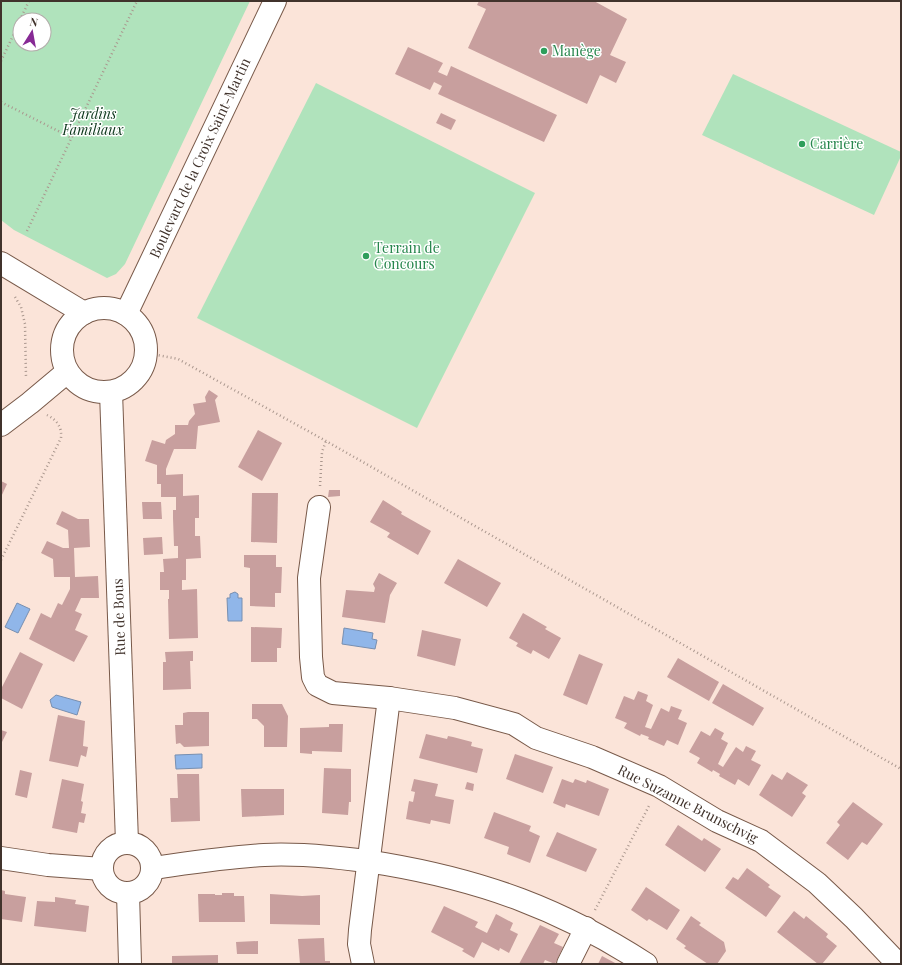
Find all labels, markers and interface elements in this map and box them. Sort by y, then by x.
north arrow [12,12,52,52]
text: N [29,14,39,30]
place label: Manège [552,41,601,60]
marker: Manège [539,46,549,56]
street label: Boulevard de la Croix Saint-Martin [145,54,255,261]
park label: Jardins Familiaux [61,104,124,139]
place label: Carrière [810,134,863,153]
marker: Carrière [797,139,807,149]
place label: Terrain de Concours [374,238,440,273]
marker: Terrain de Concours [361,251,371,261]
street label: Rue de Bous [108,578,129,656]
street label: Rue Suzanne Brunschvig [615,760,762,848]

